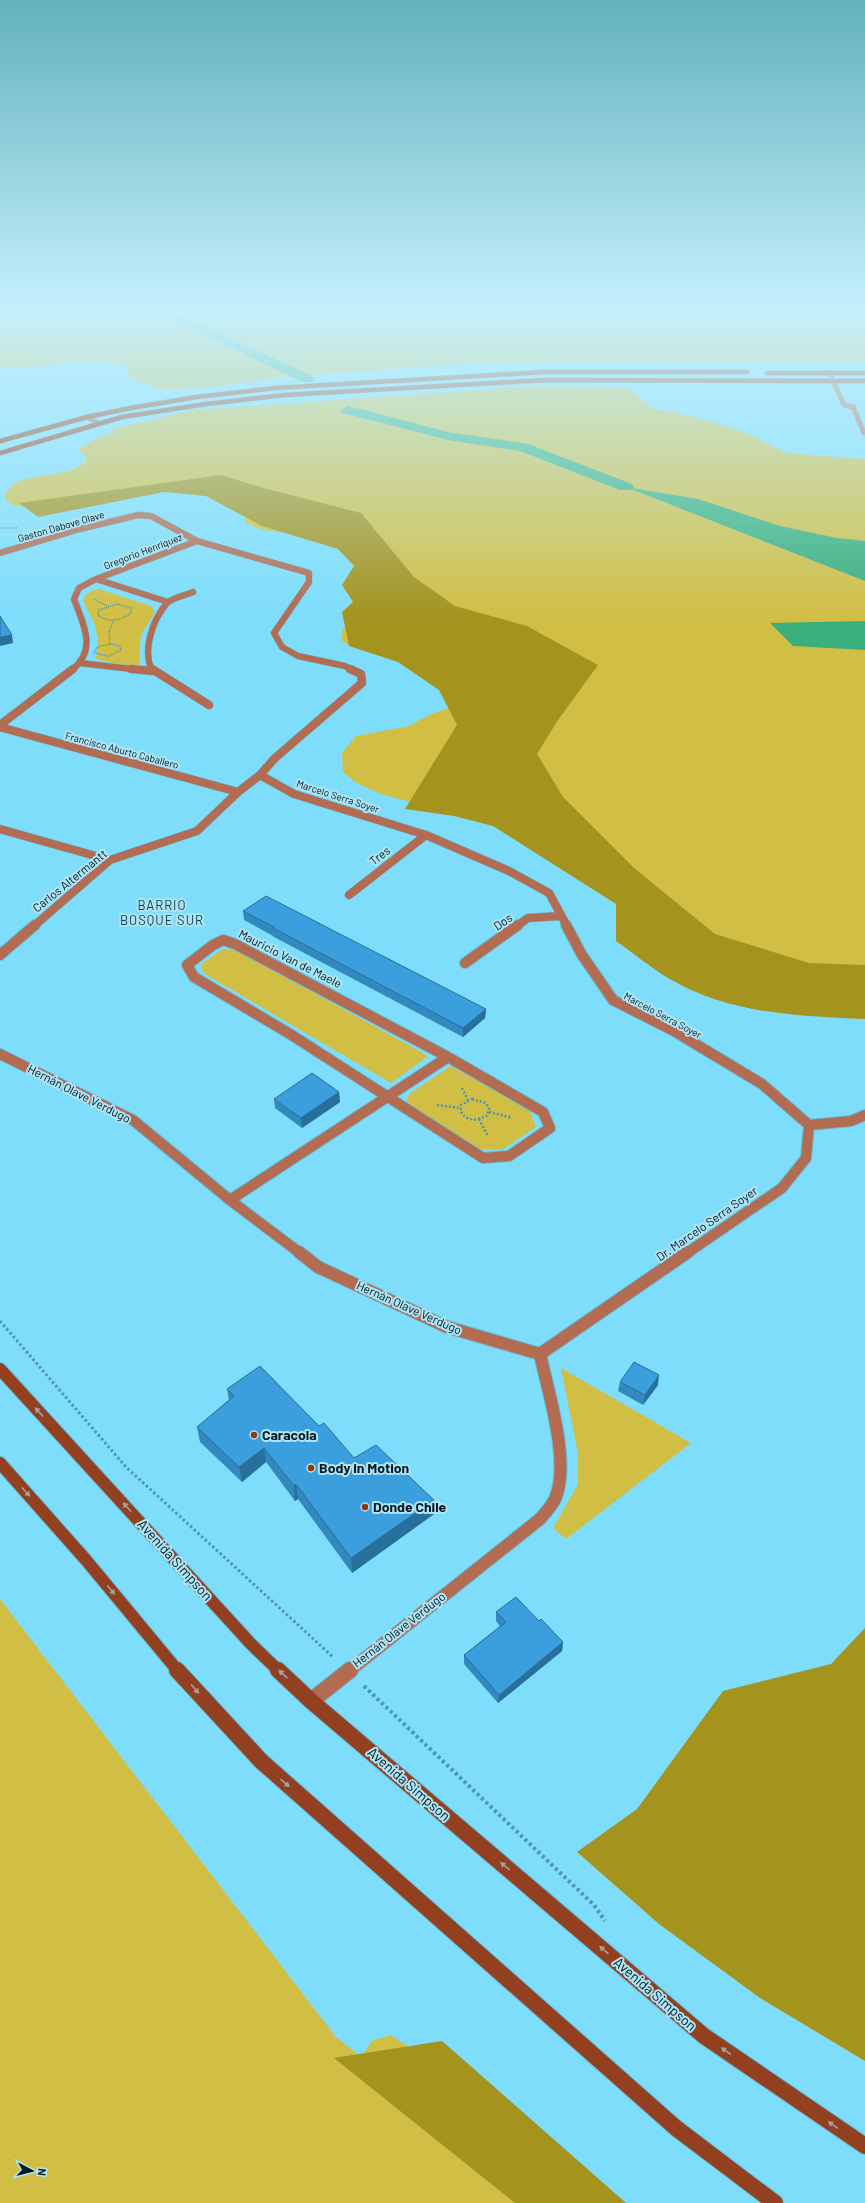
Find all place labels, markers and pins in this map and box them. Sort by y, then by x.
place label: Caracola [262,1426,317,1443]
marker: Caracola [249,1430,259,1440]
place label: Body in Motion [319,1459,409,1476]
marker: Body in Motion [306,1463,316,1473]
place label: Donde Chile [373,1498,447,1515]
marker: Donde Chile [360,1502,370,1512]

